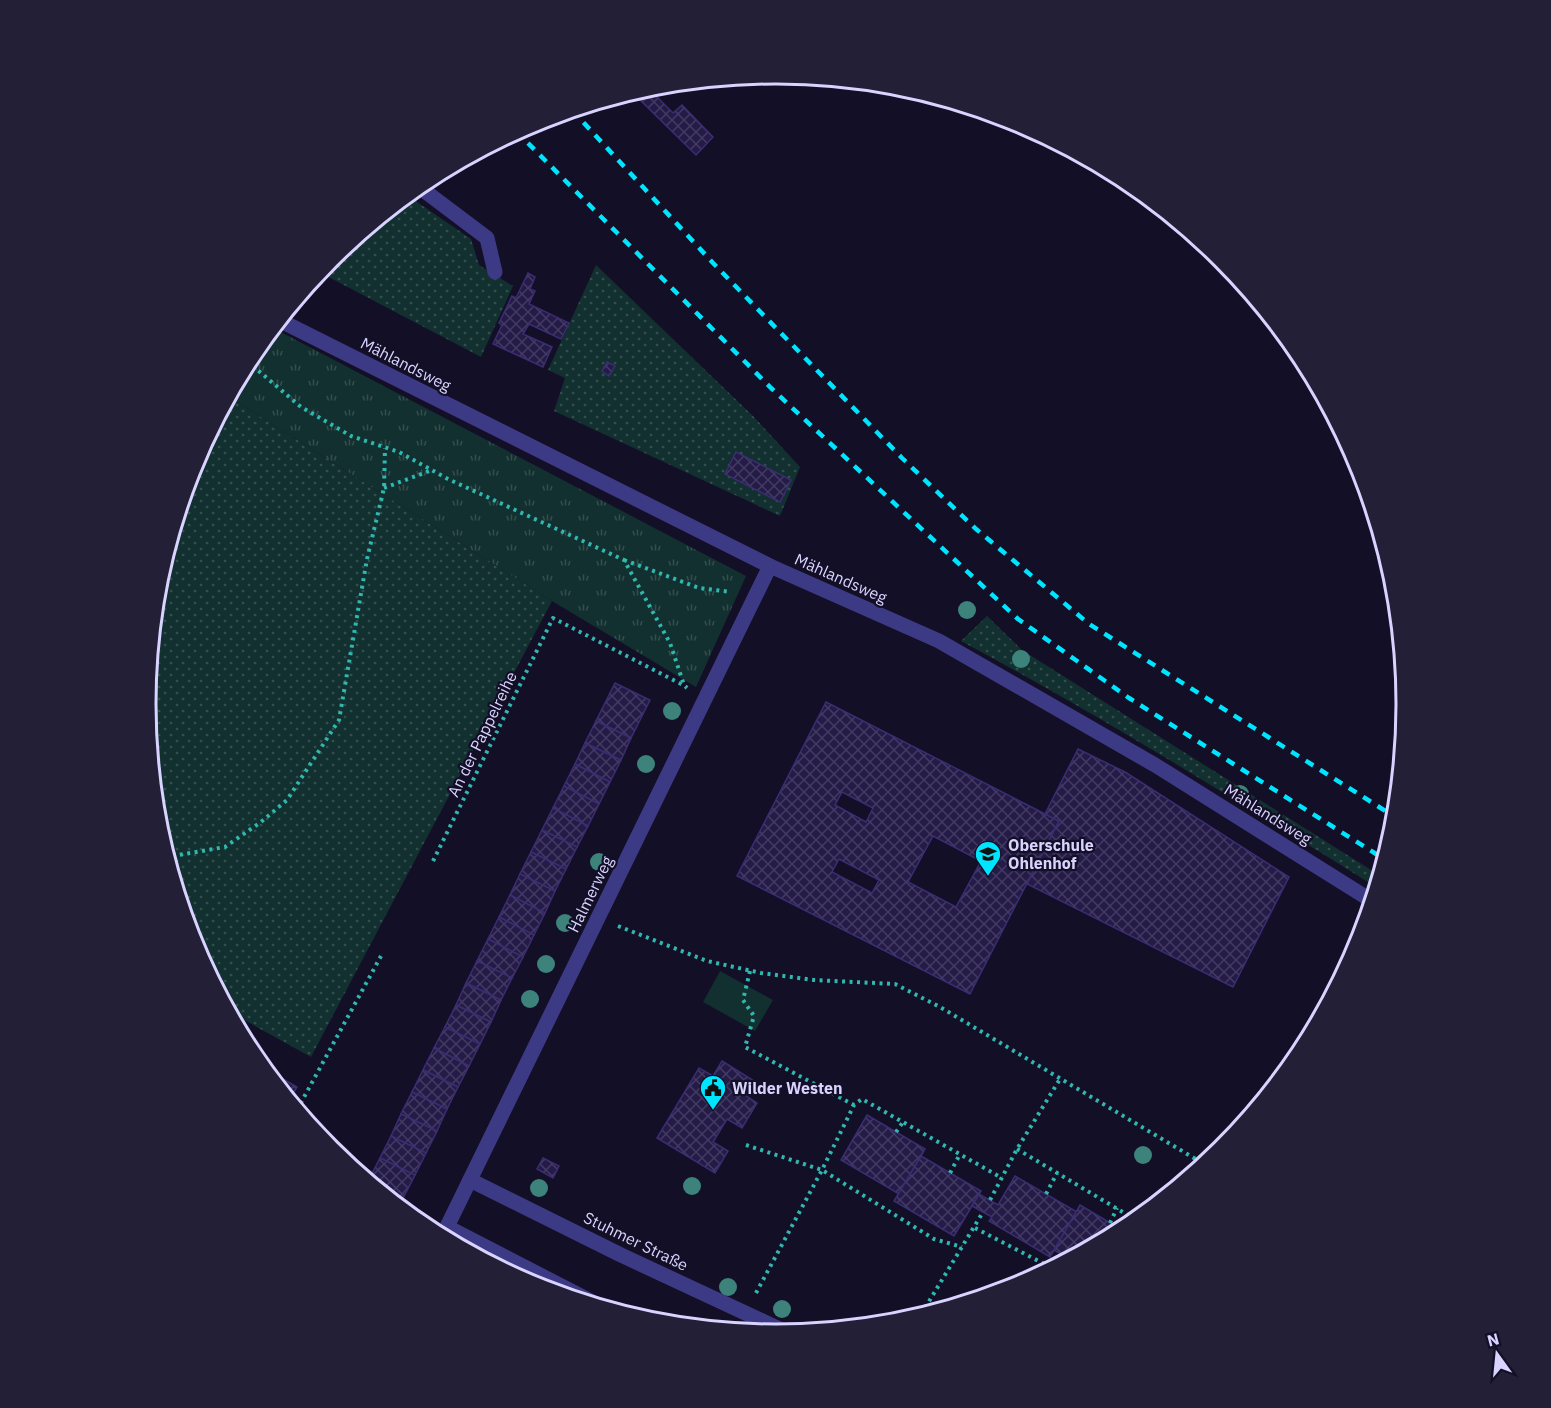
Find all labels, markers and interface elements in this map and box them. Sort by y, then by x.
street label: Mählandsweg [357,333,455,396]
street label: Mählandsweg [792,549,891,607]
street label: An der Pappelreihe [443,668,521,800]
street label: Mählandsweg [1221,779,1316,849]
place label: Oberschule Ohlenhof [1008,835,1094,873]
school or university icon: Oberschule Ohlenhof [973,839,1003,877]
street label: Halmerweg [563,852,617,935]
public building icon: Wilder Westen [698,1073,728,1111]
place label: Wilder Westen [732,1078,843,1098]
street label: Stuhmer Straße [580,1207,692,1275]
north arrow [1467,1324,1527,1384]
text: N [1485,1328,1501,1351]

